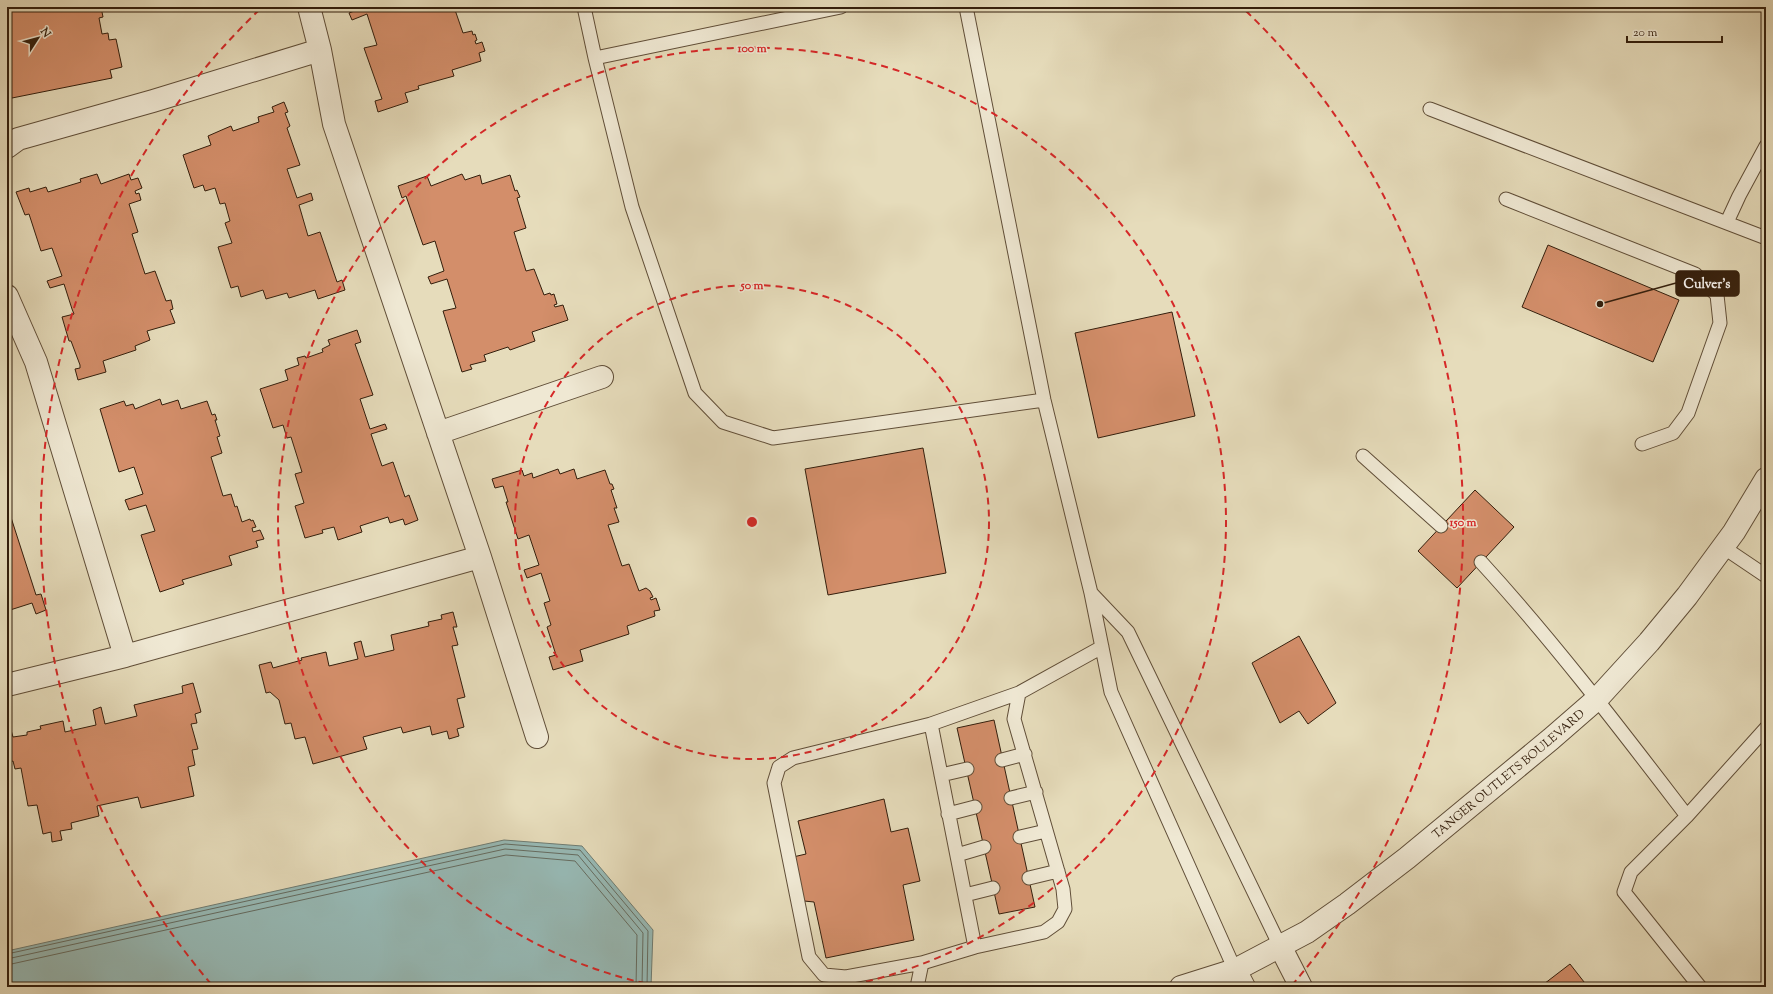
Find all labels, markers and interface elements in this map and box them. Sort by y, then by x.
north arrow [18,18,58,58]
scale bar [1627,18,1722,44]
text: N [36,24,54,41]
text: 20 m [1633,24,1658,42]
text: 100 m [736,40,767,58]
callout: Culver's [1676,271,1739,296]
text: Culver's [1684,276,1730,294]
text: 50 m [740,277,764,295]
text: 150 m [1448,514,1477,532]
centre of rings [745,515,759,529]
street label: TANGER OUTLETS BOULEVARD [1429,706,1589,844]

